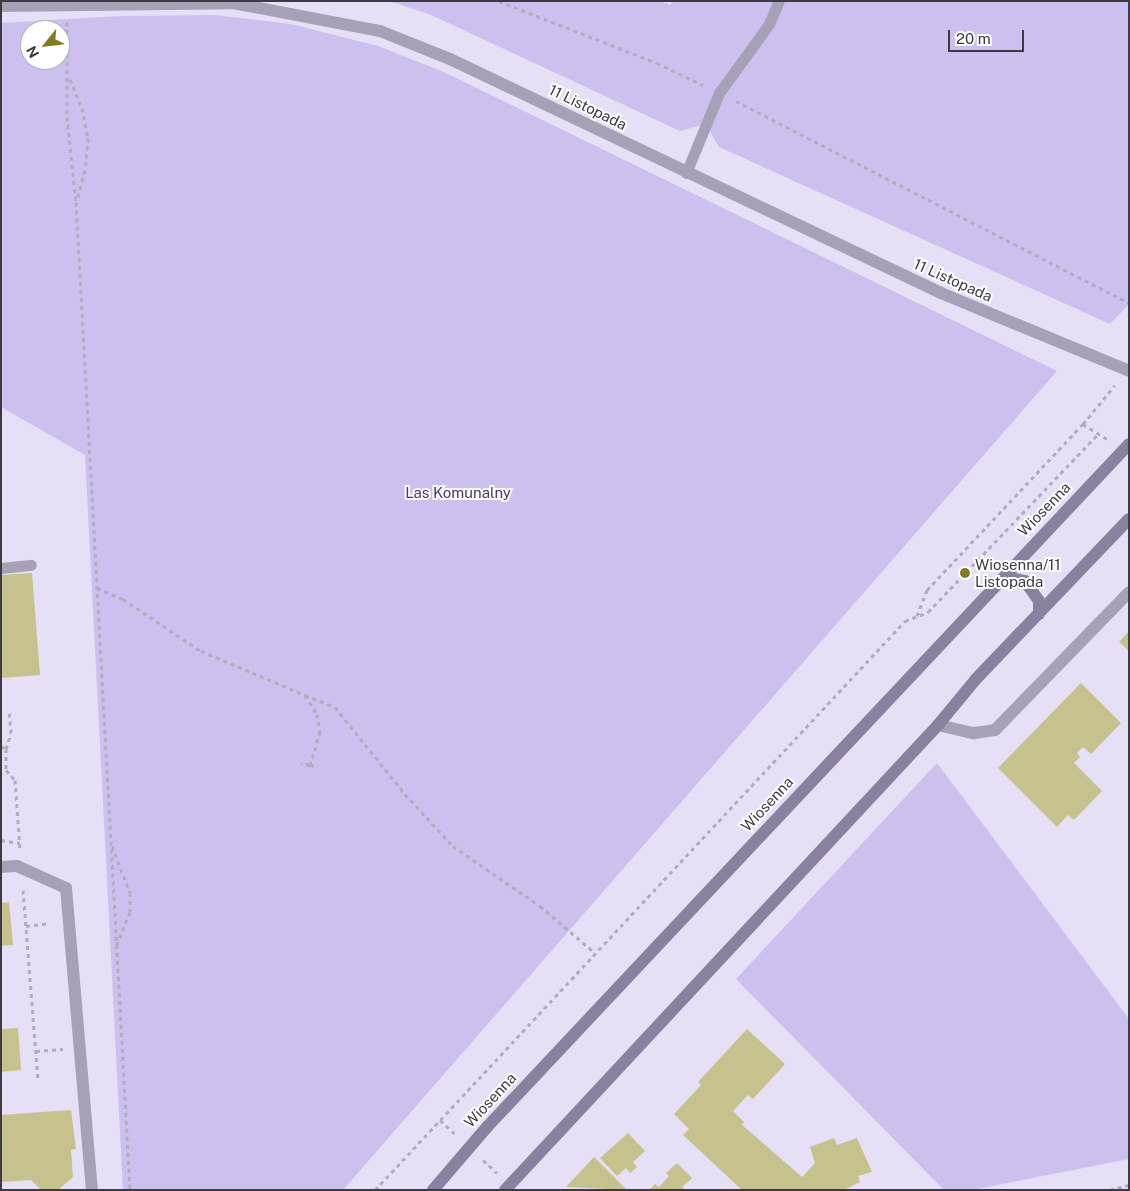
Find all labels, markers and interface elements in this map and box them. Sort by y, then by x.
north arrow [20,20,70,70]
scale bar [950,20,1026,52]
text: 20 m [956,30,991,47]
text: N [23,43,42,60]
street label: 11 Listopada [546,80,630,134]
street label: 11 Listopada [911,255,995,305]
street label: Wiosenna [1014,478,1074,540]
park label: Las Komunalny [405,484,511,502]
place label: Wiosenna/11 Listopada [975,555,1061,590]
marker: Wiosenna/11 Listopada [959,567,971,579]
street label: Wiosenna [737,773,797,835]
street label: Wiosenna [460,1069,520,1131]

